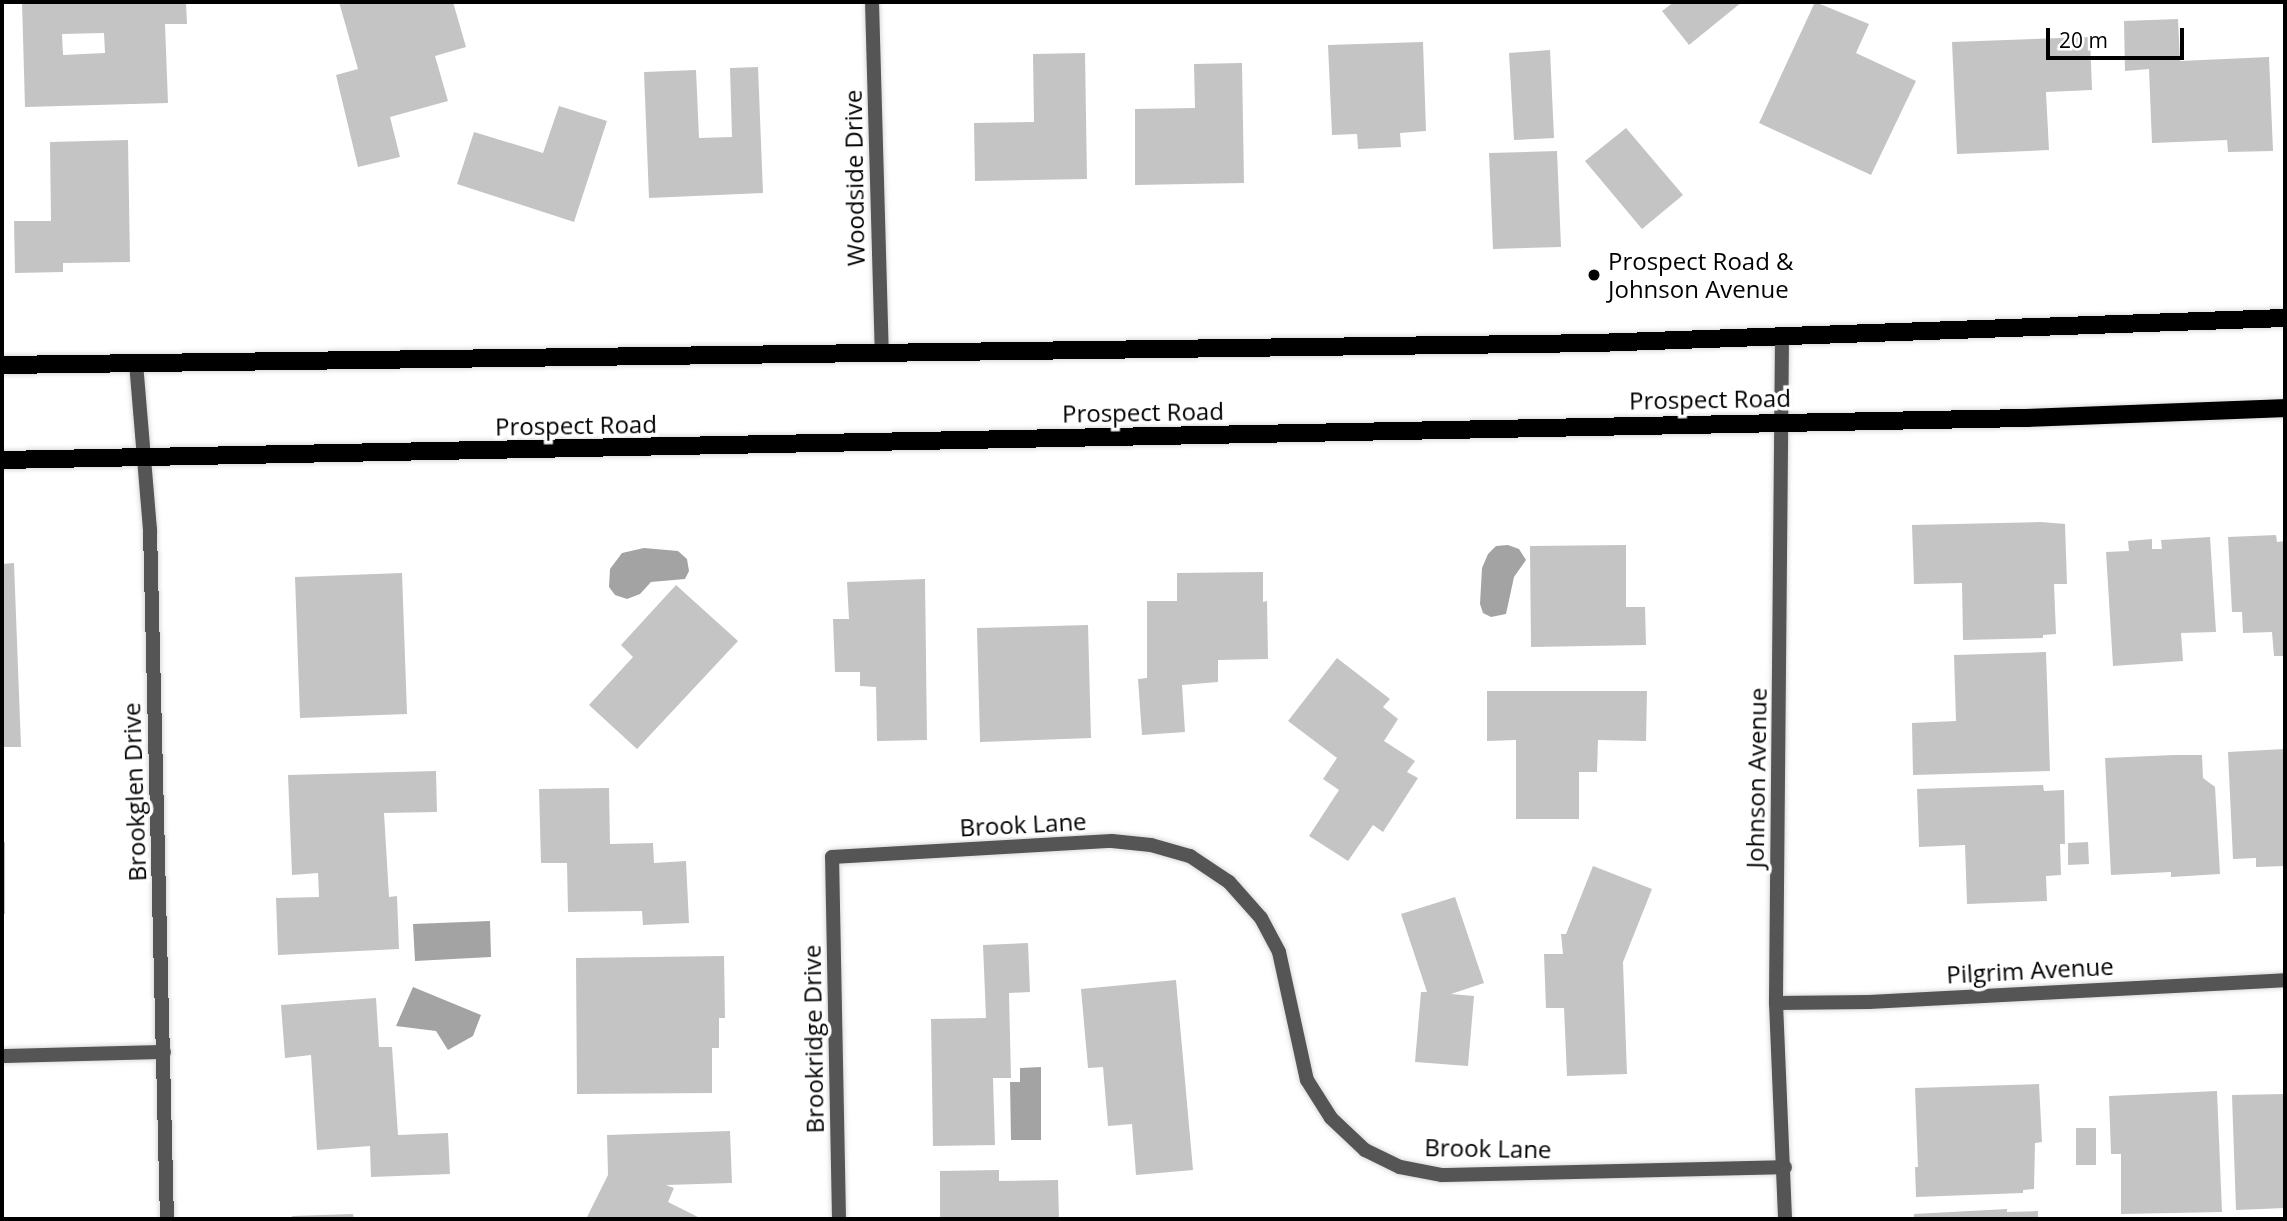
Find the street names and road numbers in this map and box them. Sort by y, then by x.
street label: Woodside Drive [838,90,870,266]
street label: Prospect Road [1629,383,1791,415]
street label: Prospect Road [1062,396,1224,428]
street label: Prospect Road [495,409,657,441]
street label: Johnson Avenue [1740,687,1772,869]
street label: Brookglen Drive [116,702,152,882]
street label: Brook Lane [959,806,1087,842]
street label: Brookridge Drive [797,944,829,1134]
street label: Pilgrim Avenue [1946,951,2114,989]
street label: Brook Lane [1424,1132,1552,1164]

